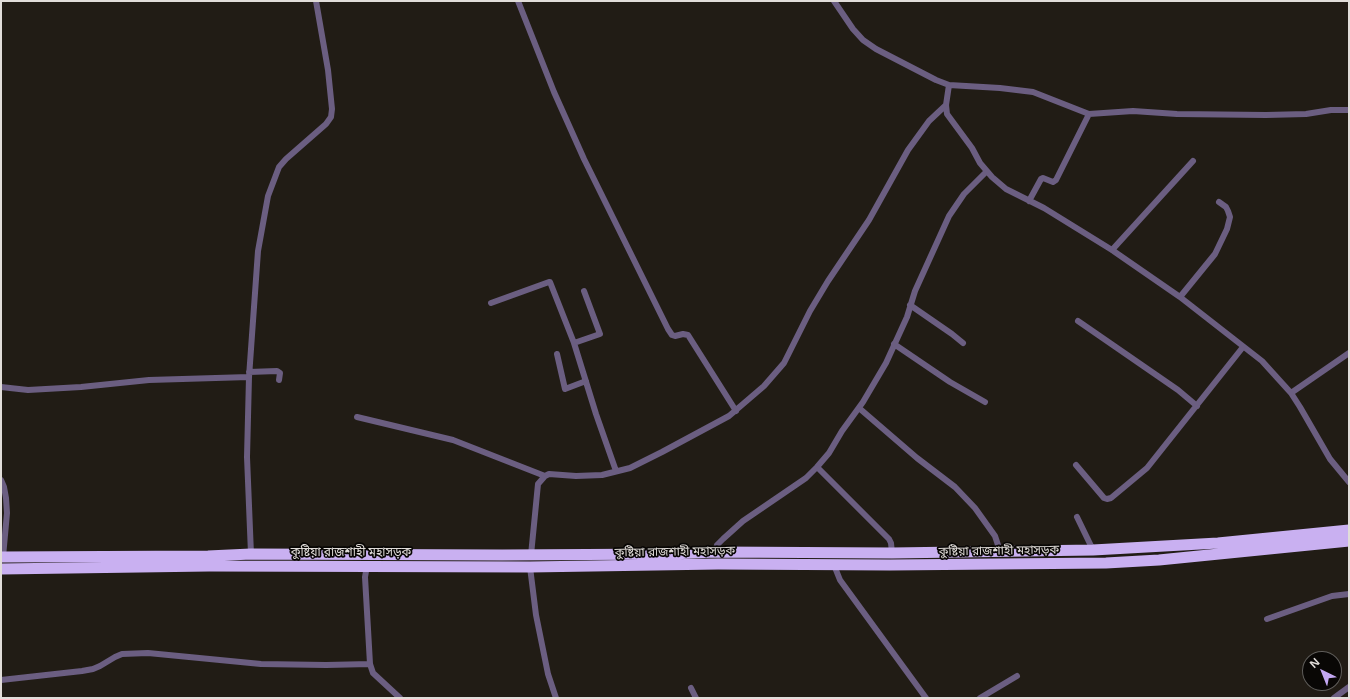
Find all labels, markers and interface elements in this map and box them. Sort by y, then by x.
street label: কুষ্টিয়া রাজশাহী মহাসড়ক [939,543,1059,559]
street label: কুষ্টিয়া রাজশাহী মহাসড়ক [615,544,735,560]
street label: কুষ্টিয়া রাজশাহী মহাসড়ক [291,546,411,560]
north arrow [1302,651,1342,691]
text: N [1306,654,1323,671]

